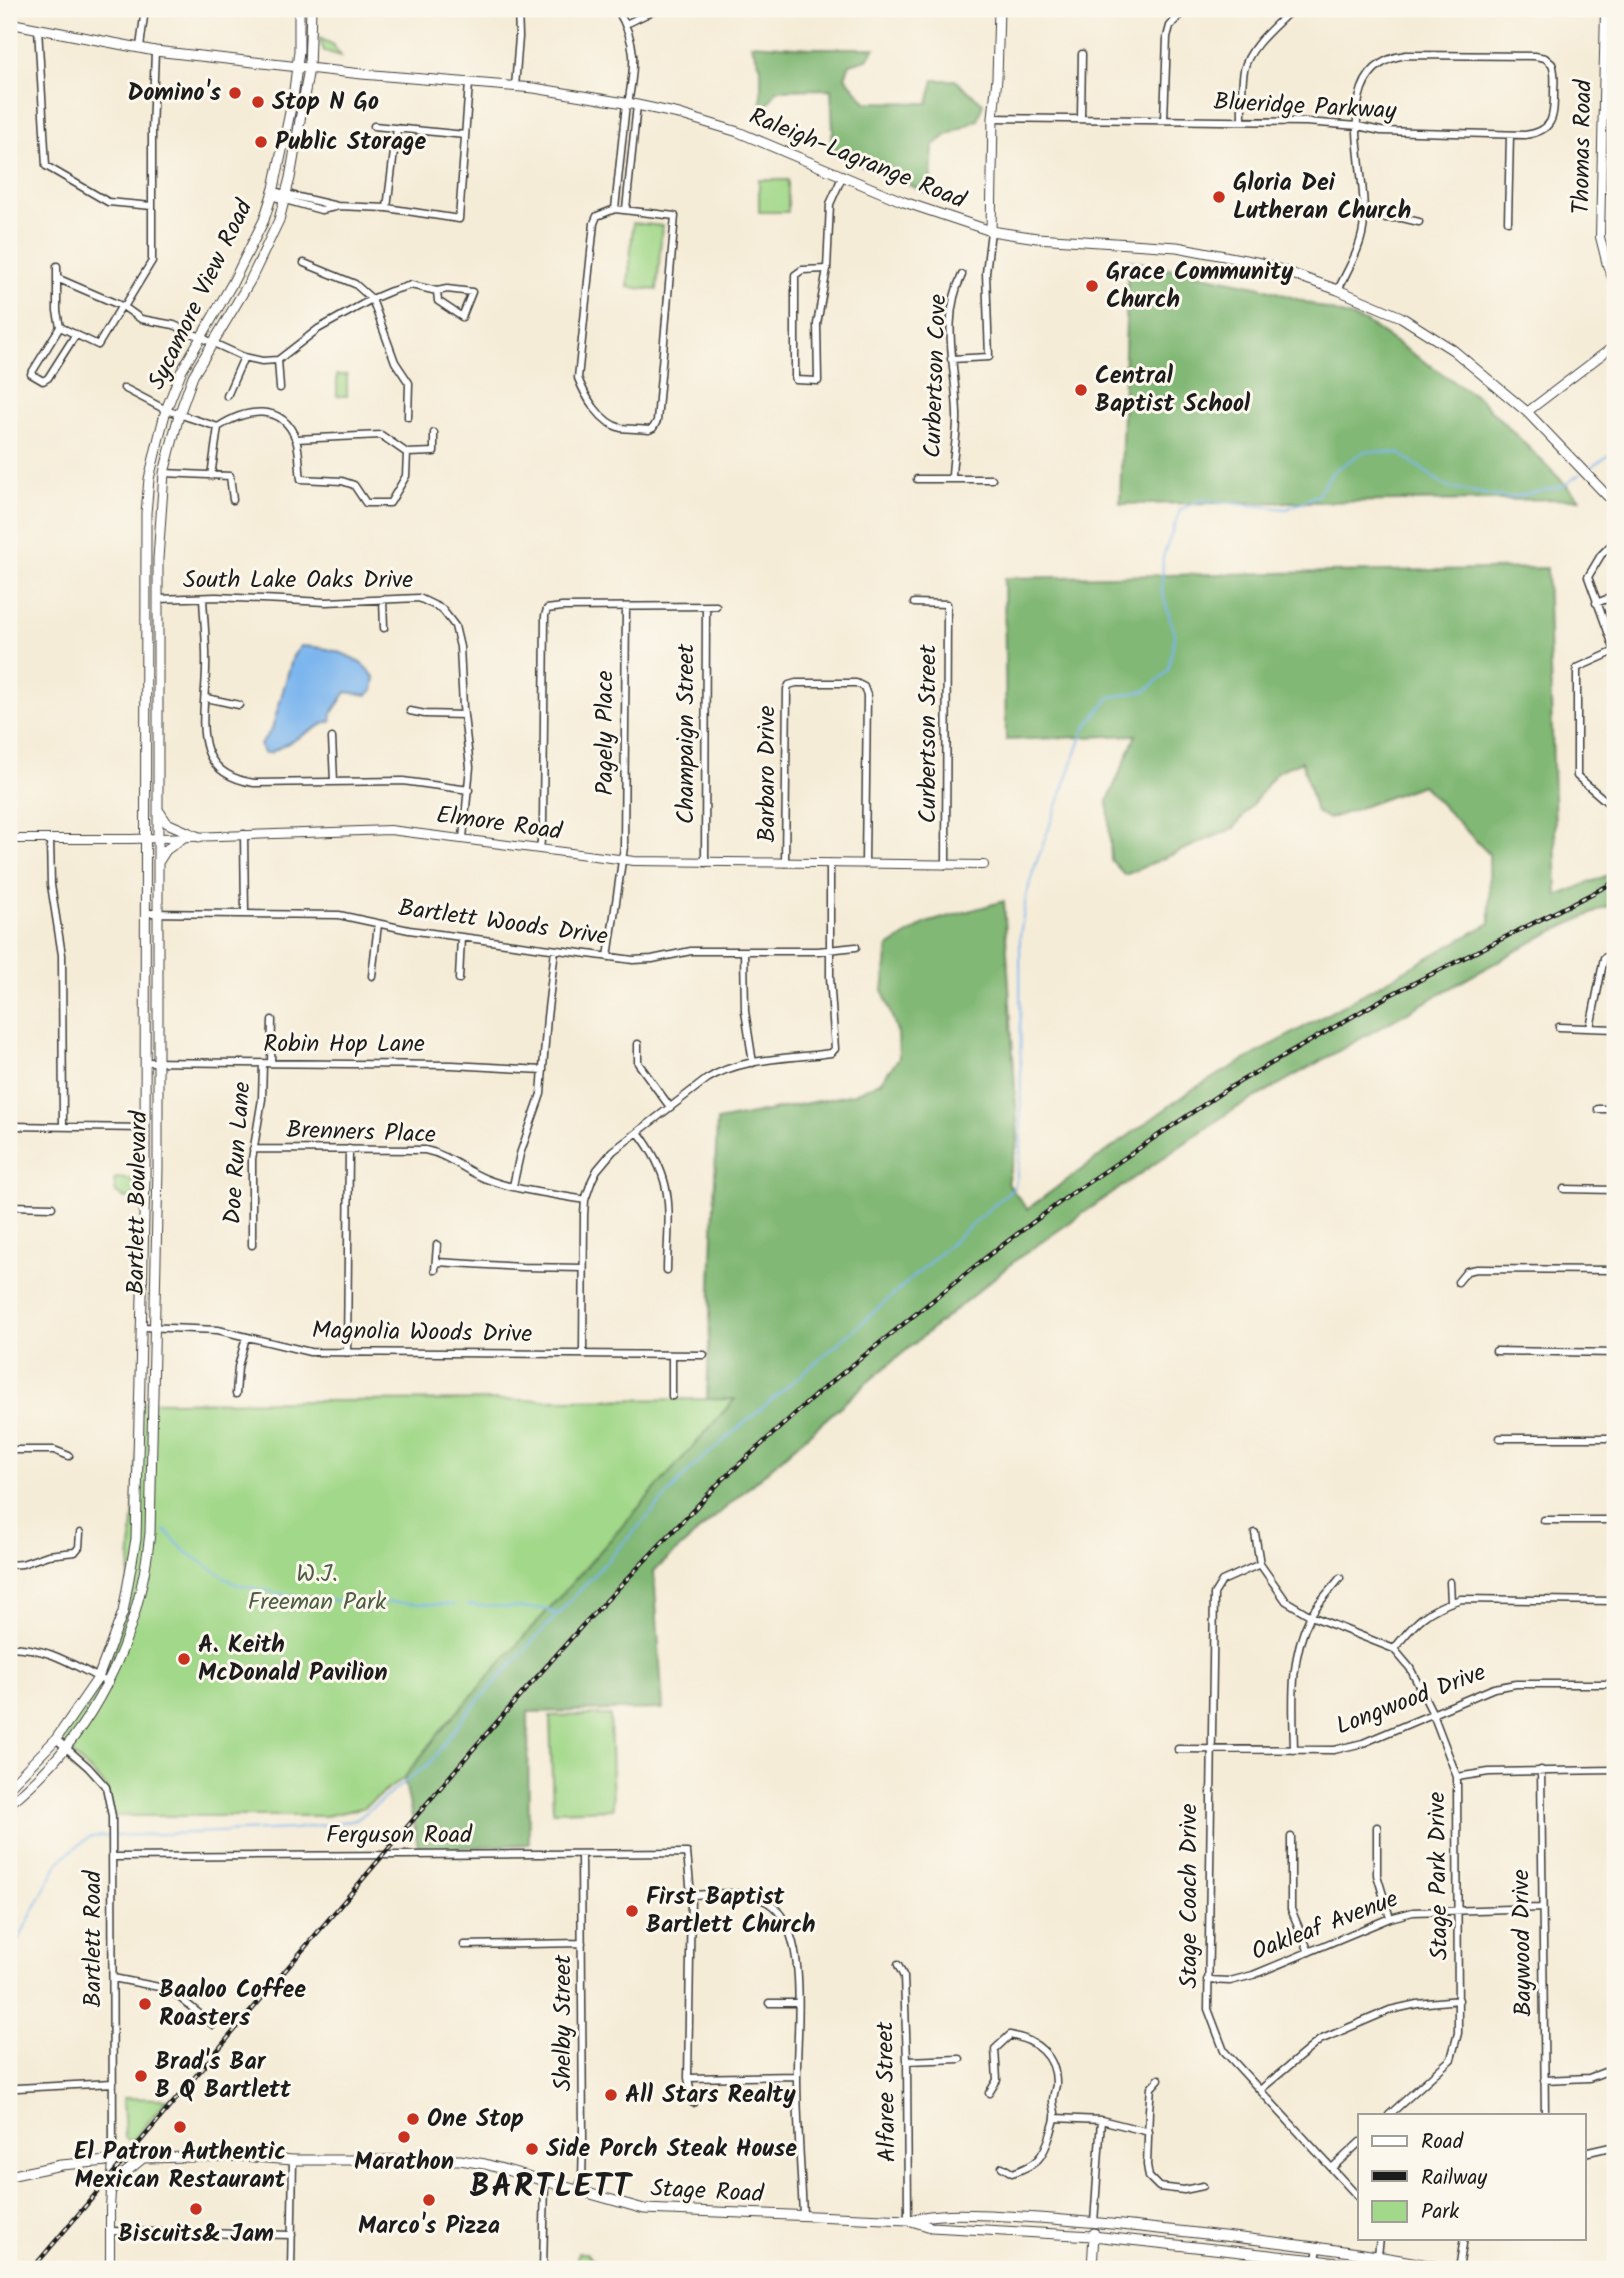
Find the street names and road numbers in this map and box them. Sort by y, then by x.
street label: Thomas Road [1562,78,1604,215]
street label: Blueridge Parkway [1213,83,1398,131]
street label: Raleigh-Lagrange Road [743,98,972,221]
street label: Sycamore View Road [138,192,264,397]
street label: Curbertson Cove [914,293,958,459]
street label: South Lake Oaks Drive [183,561,413,600]
street label: Champaign Street [667,643,706,824]
street label: Curbertson Street [909,644,948,823]
street label: Pagely Place [586,670,625,795]
street label: Barbaro Drive [748,705,787,842]
street label: Elmore Road [434,796,565,852]
street label: Bartlett Woods Drive [396,889,610,957]
street label: Robin Hop Lane [263,1025,425,1064]
street label: Doe Run Lane [214,1080,262,1226]
street label: Bartlett Boulevard [117,1109,159,1295]
street label: Brenners Place [285,1111,437,1155]
street label: Magnolia Woods Drive [312,1312,533,1354]
street label: Longwood Drive [1330,1653,1492,1746]
street label: Stage Park Drive [1418,1791,1460,1960]
street label: Stage Coach Drive [1170,1803,1209,1988]
street label: Ferguson Road [326,1816,473,1855]
street label: Baywood Drive [1502,1869,1544,2017]
street label: Bartlett Road [74,1870,113,2007]
street label: Oakleaf Avenue [1246,1880,1404,1972]
street label: Shelby Street [544,1954,583,2091]
street label: Alfaree Street [866,2021,908,2163]
street label: Stage Road [649,2170,766,2214]

